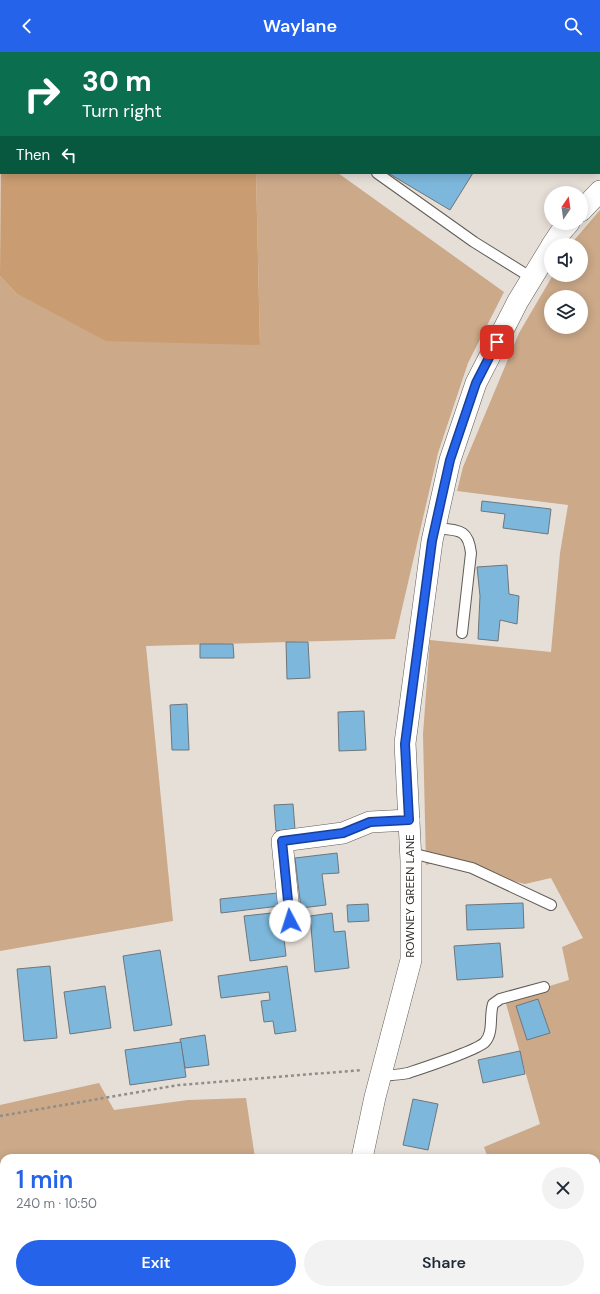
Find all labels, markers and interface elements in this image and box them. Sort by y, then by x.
text: Waylane [263,14,337,38]
icon: back [16,15,38,37]
icon: search [562,15,584,37]
text: 30 m [82,63,152,100]
icon: right [16,68,68,120]
text: Turn right [82,99,162,123]
icon: left [58,144,80,166]
text: Then [16,145,50,165]
north arrow [544,186,588,230]
map controls [544,186,588,334]
button: sound [544,238,588,282]
button: layers [544,290,588,334]
pin [480,325,514,359]
icon: arrive [486,331,508,353]
street label: ROWNEY GREEN LANE [402,834,418,958]
position arrow [269,900,311,942]
text: 1 min [16,1164,73,1195]
button: close [542,1167,584,1209]
text: 240 m · 10:50 [16,1195,97,1212]
button: Exit [16,1240,296,1286]
button: Share [304,1240,584,1286]

